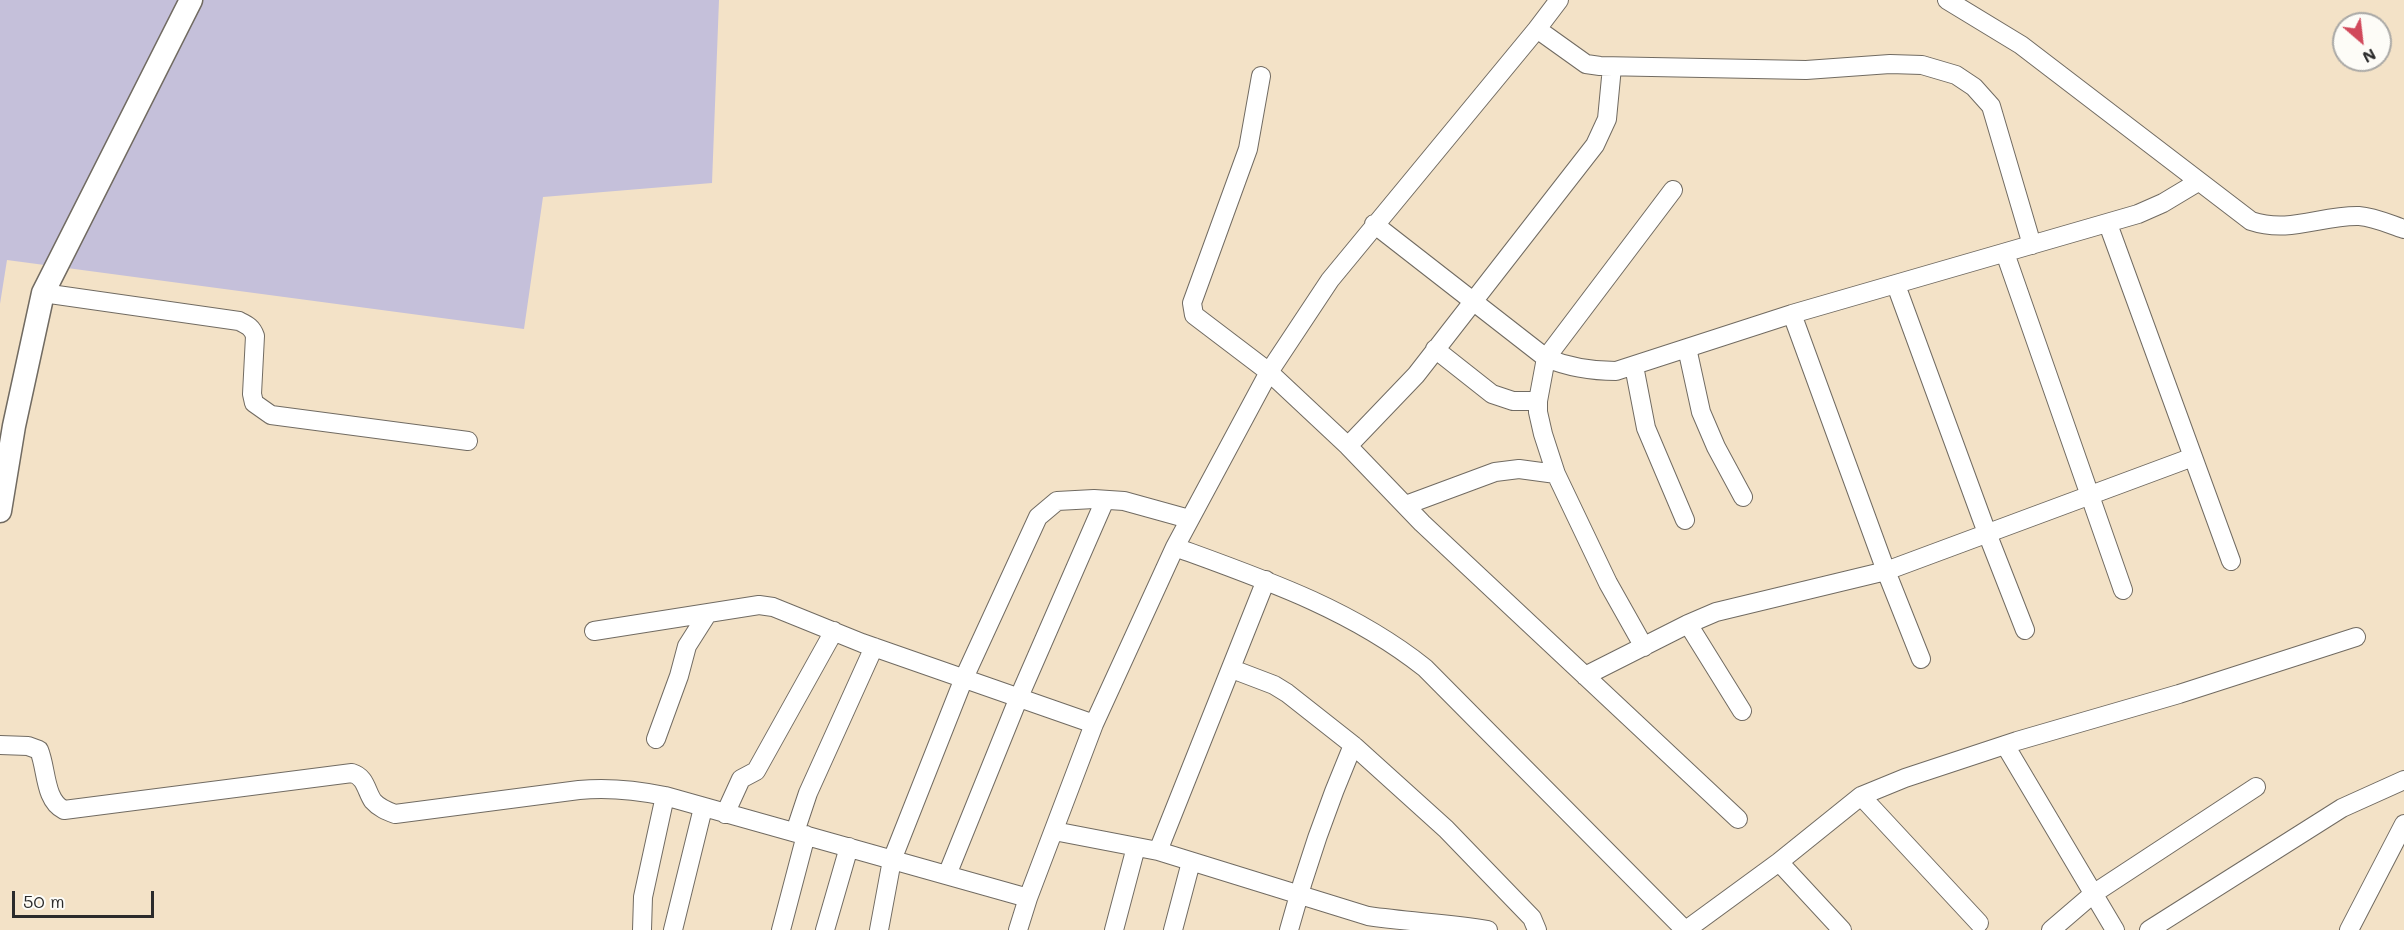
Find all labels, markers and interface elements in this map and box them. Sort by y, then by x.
north arrow [2332,12,2392,72]
text: N [2359,44,2380,69]
scale bar [15,879,158,917]
text: 50 m [23,889,65,913]

